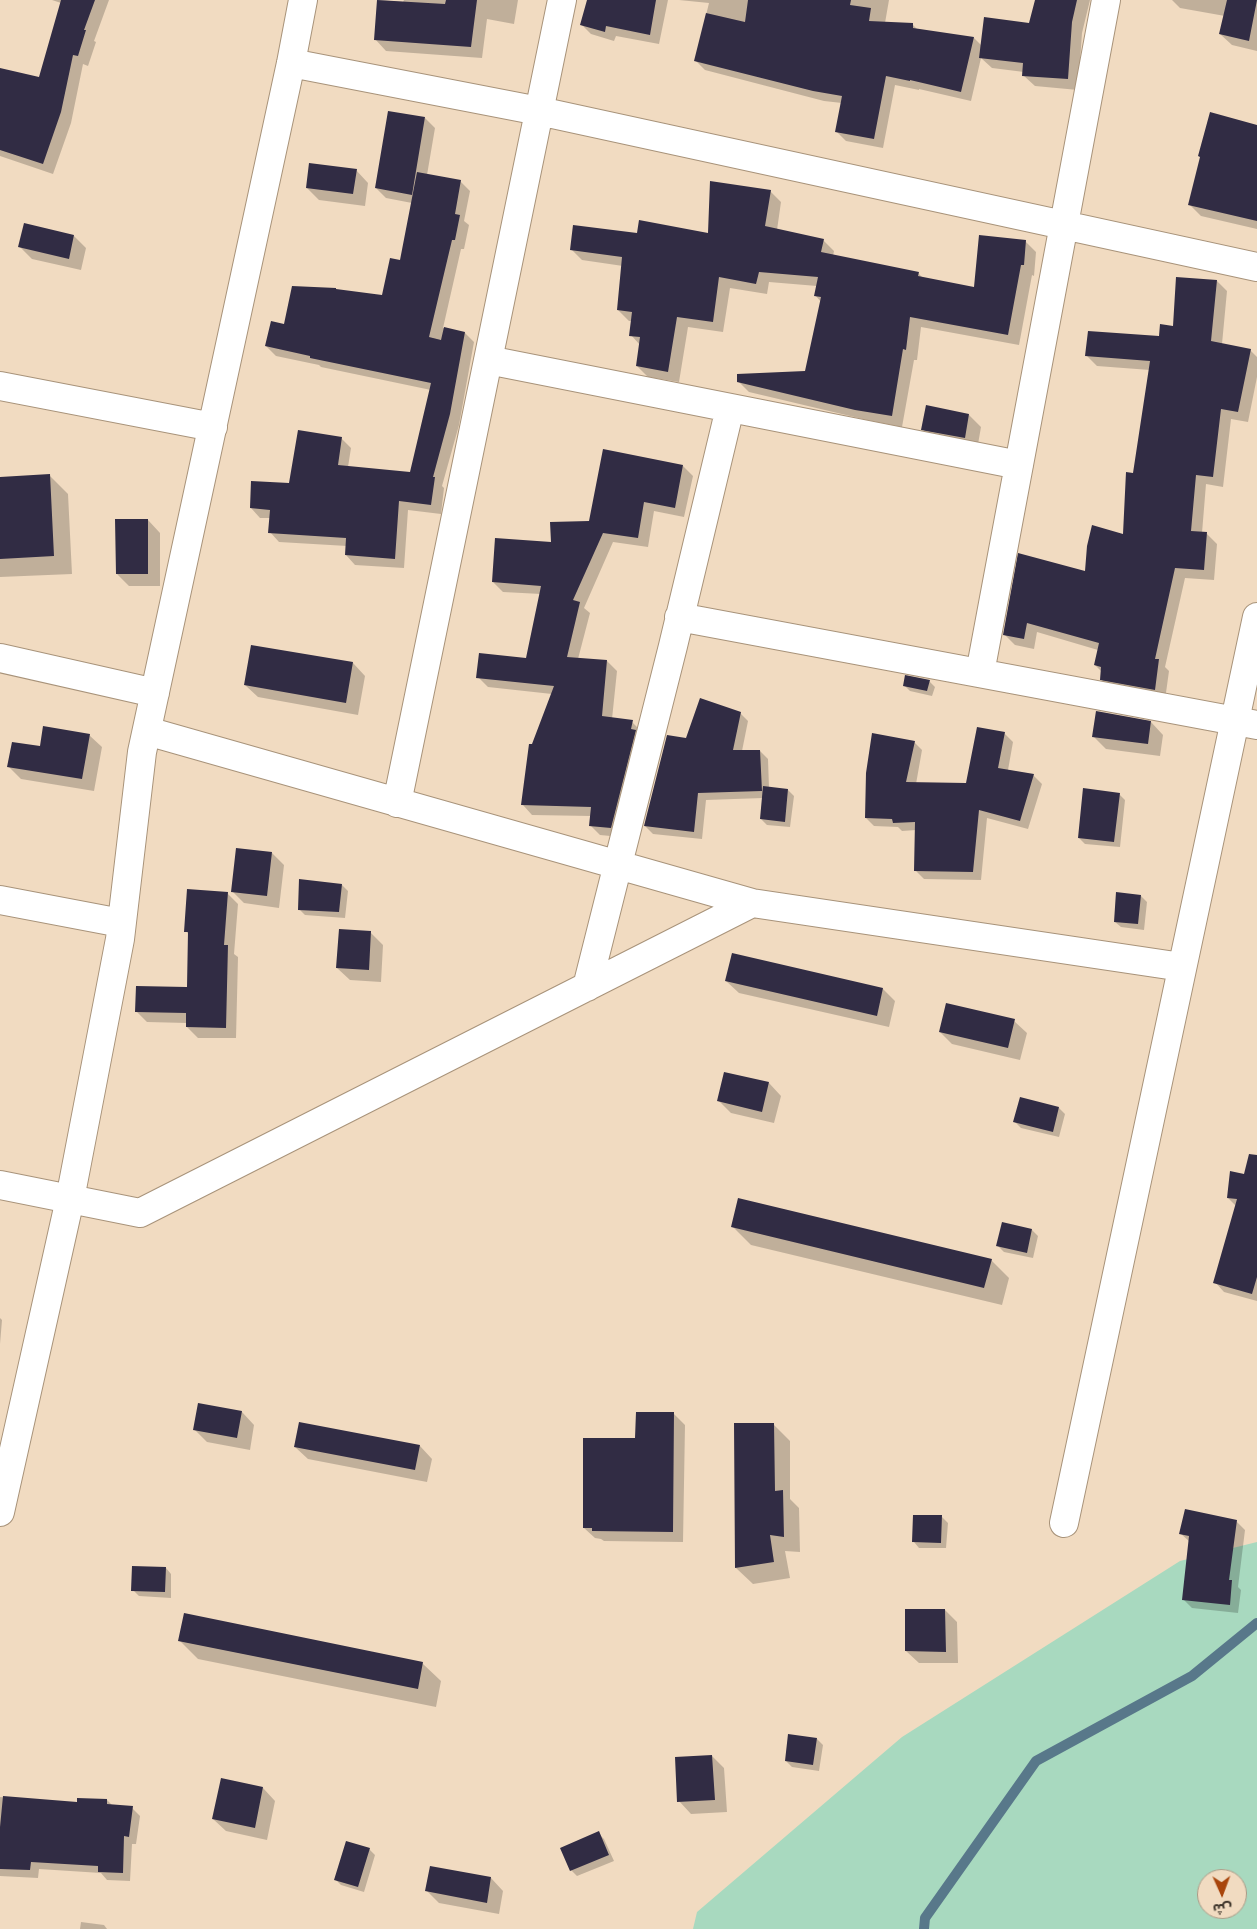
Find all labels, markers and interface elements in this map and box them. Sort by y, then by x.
north arrow [1197,1869,1247,1919]
text: ش [1213,1900,1232,1917]

